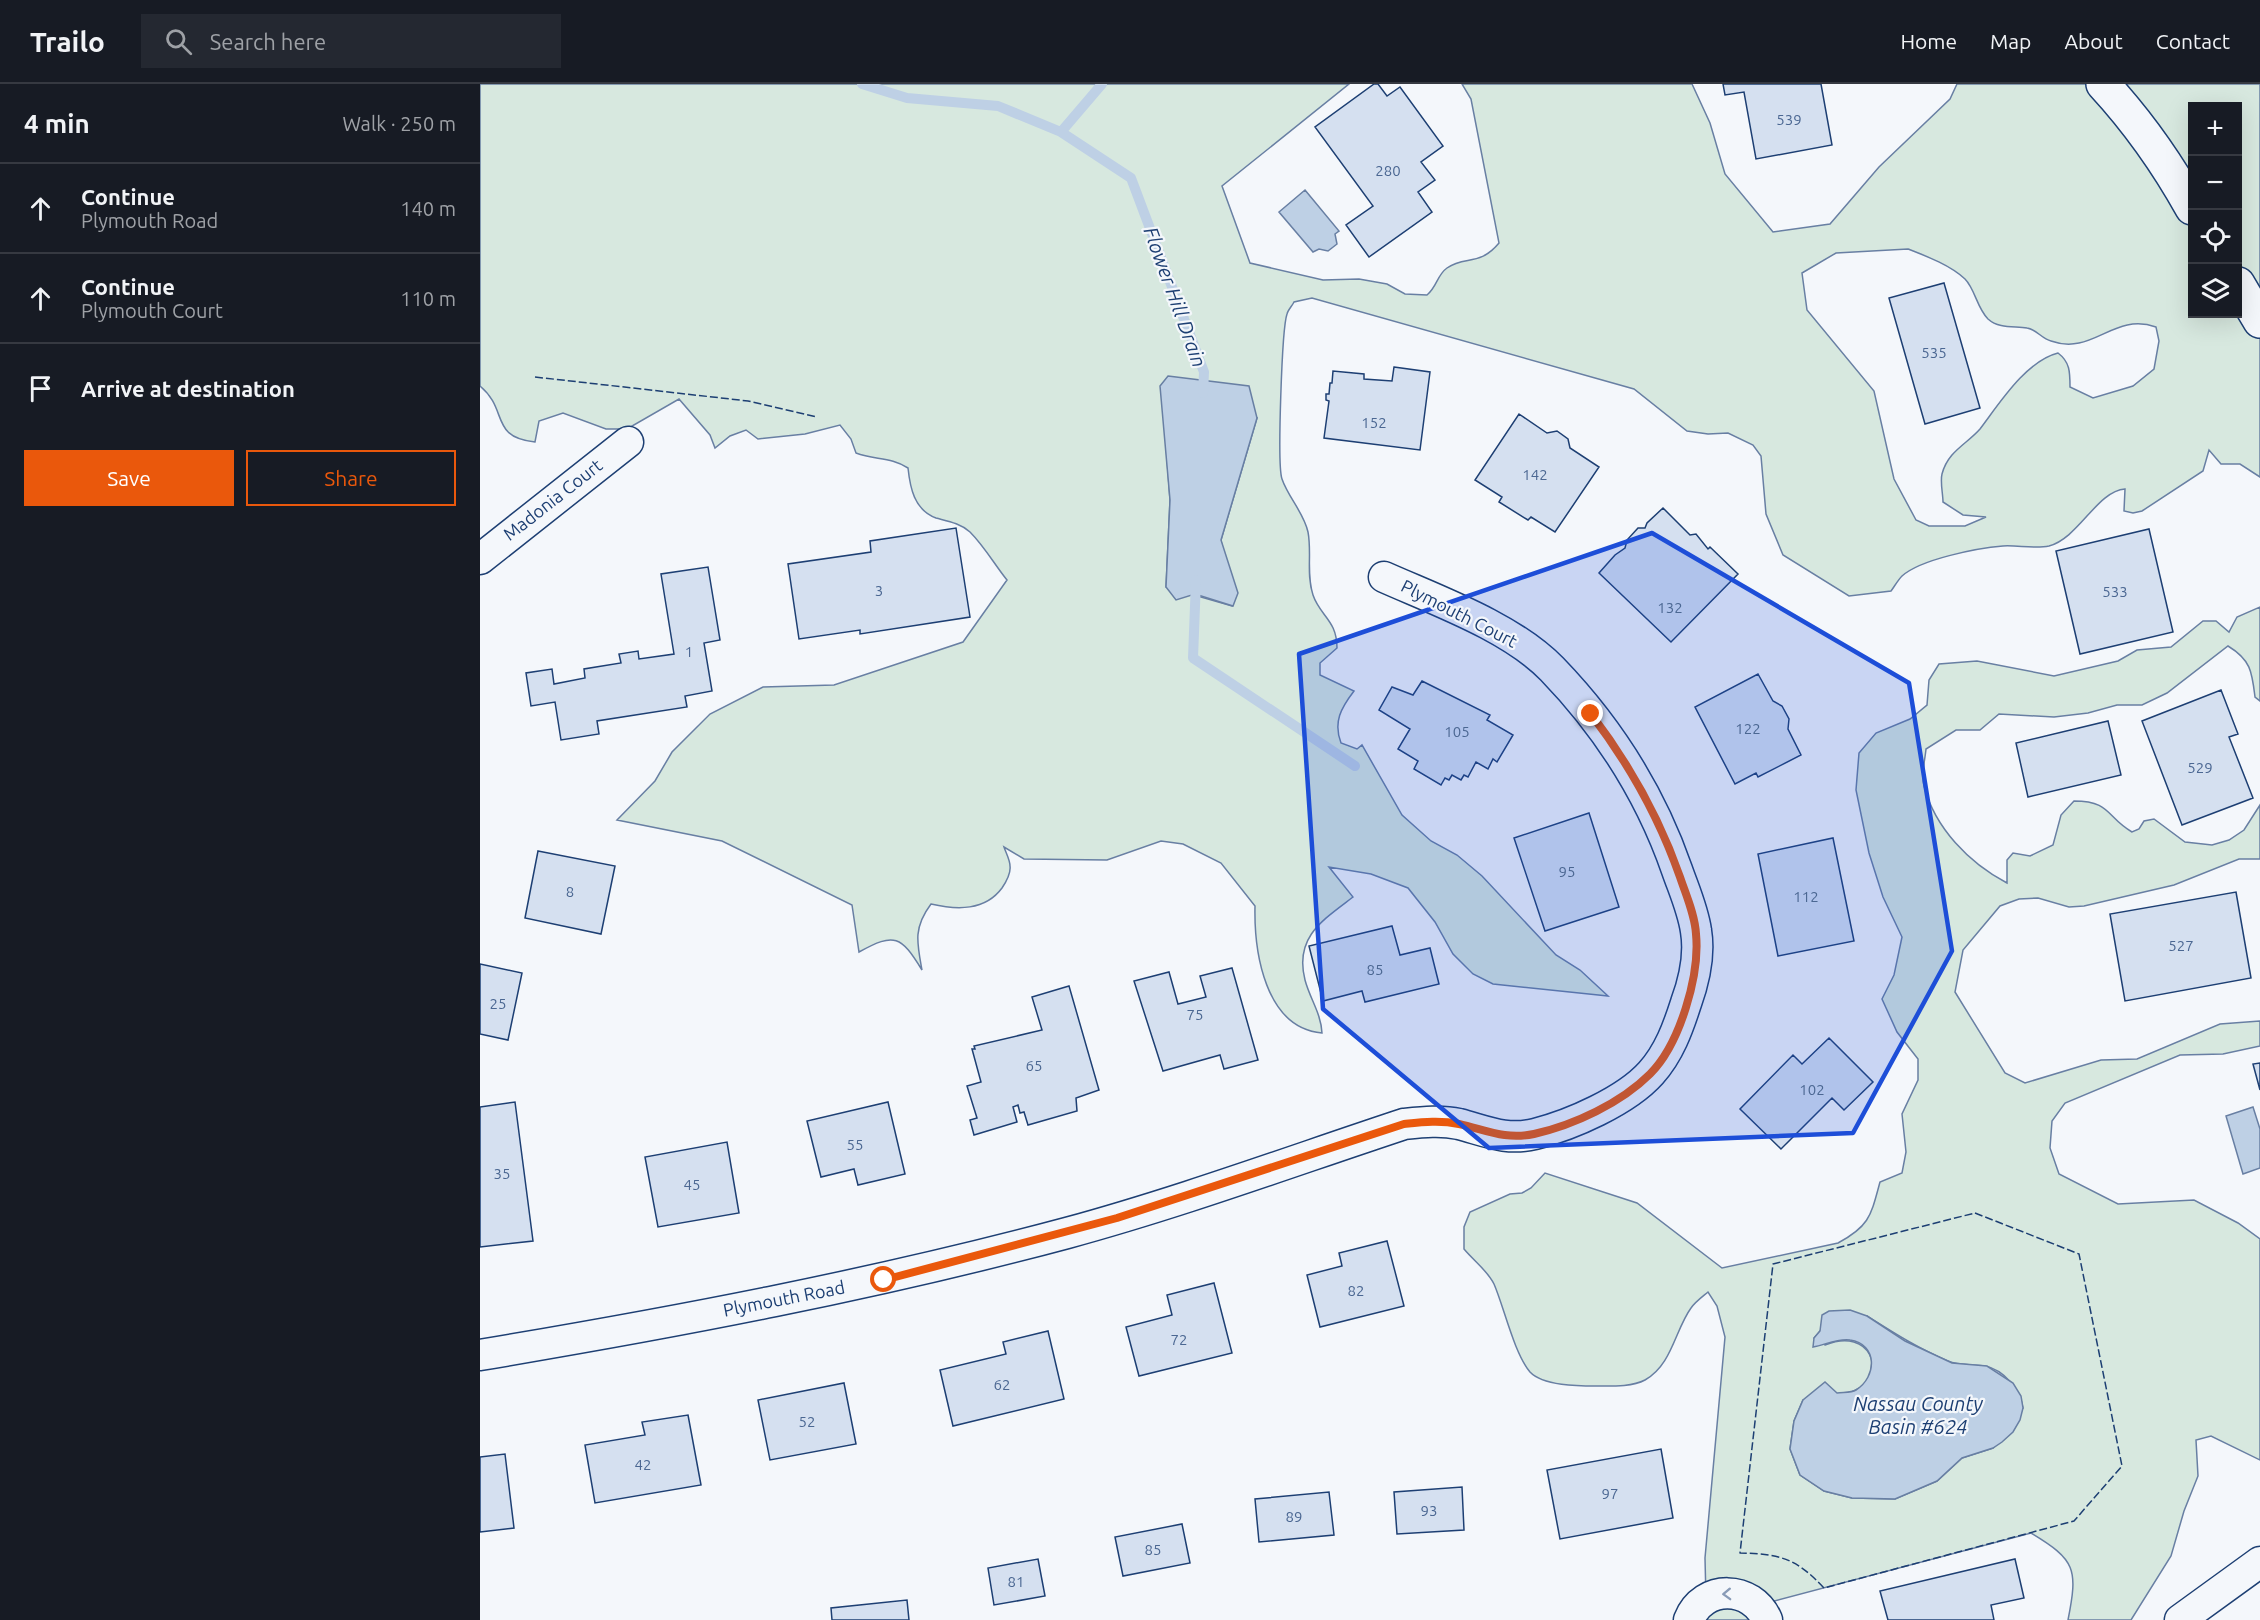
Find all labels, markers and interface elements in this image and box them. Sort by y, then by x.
search box [141,14,561,68]
icon: search [162,25,195,58]
text: Trailo [30,26,105,57]
text: Search here [210,29,326,54]
text: Home [1900,29,1957,53]
text: Map [1990,29,2031,53]
text: About [2064,29,2123,53]
text: Contact [2156,29,2230,53]
map controls [2188,102,2242,318]
button: + [2188,102,2242,156]
text: 4 min [24,109,90,138]
house number: 539 [1776,111,1802,128]
text: Walk · 250 m [343,112,456,135]
button: − [2188,156,2242,210]
house number: 280 [1375,162,1401,179]
text: Continue [81,184,175,209]
icon: ahead [24,192,57,225]
text: 140 m [400,197,456,220]
text: Plymouth Road [81,209,218,232]
button: locate [2188,210,2242,264]
water label: Flower Hill Drain [1139,224,1212,370]
button: layers [2188,264,2242,318]
text: Continue [81,274,175,299]
icon: ahead [24,282,57,315]
text: 110 m [400,287,456,310]
text: Plymouth Court [81,299,223,322]
house number: 535 [1921,344,1947,361]
icon: arrive [24,372,57,405]
text: Arrive at destination [81,376,295,401]
house number: 152 [1361,414,1387,431]
button: Save [24,450,234,506]
button: Share [246,450,456,506]
street label: Madonia Court [499,454,606,544]
house number: 142 [1522,466,1548,483]
street label: Plymouth Court [1398,575,1521,651]
house number: 3 [875,582,883,599]
house number: 533 [2102,583,2128,600]
house number: 132 [1657,599,1683,616]
house number: 1 [685,643,693,660]
route end [1577,700,1603,726]
house number: 122 [1735,720,1761,737]
house number: 105 [1444,723,1470,740]
house number: 529 [2187,759,2213,776]
house number: 95 [1559,863,1575,880]
house number: 8 [566,883,574,900]
house number: 112 [1793,888,1819,905]
house number: 527 [2168,937,2194,954]
house number: 85 [1367,961,1383,978]
house number: 25 [490,995,506,1012]
house number: 75 [1187,1006,1203,1023]
house number: 65 [1026,1057,1042,1074]
house number: 102 [1799,1081,1825,1098]
house number: 55 [847,1136,863,1153]
house number: 35 [494,1165,510,1182]
house number: 45 [684,1176,700,1193]
route start [870,1266,896,1292]
street label: Plymouth Road [721,1276,846,1320]
house number: 82 [1348,1282,1364,1299]
house number: 72 [1171,1331,1187,1348]
house number: 62 [994,1376,1010,1393]
water label: Nassau County Basin #624 [1853,1392,1983,1438]
house number: 52 [799,1413,815,1430]
house number: 42 [635,1456,651,1473]
house number: 97 [1602,1485,1618,1502]
house number: 93 [1421,1502,1437,1519]
house number: 89 [1286,1508,1302,1525]
house number: 85 [1145,1541,1161,1558]
house number: 81 [1008,1573,1024,1590]
one-way arrow [1722,1588,1731,1600]

